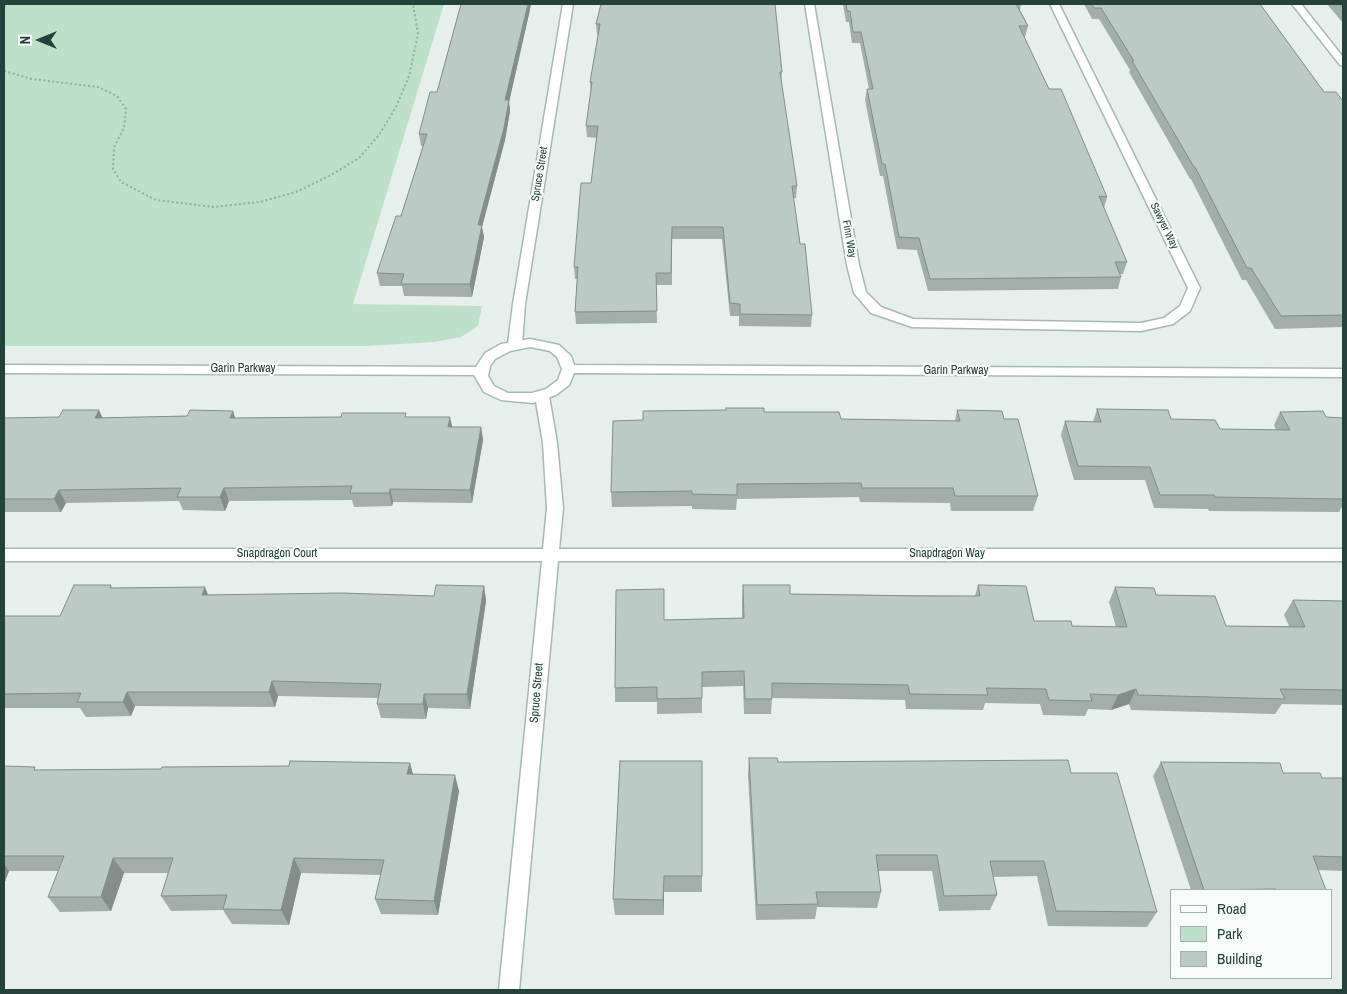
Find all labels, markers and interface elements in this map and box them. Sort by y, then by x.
north arrow [15,15,65,65]
text: N [16,36,34,44]
street label: Spruce Street [529,146,551,202]
street label: Sawyer Way [1147,201,1181,251]
street label: Finn Way [839,219,859,259]
street label: Garin Parkway [210,362,276,376]
street label: Garin Parkway [923,364,989,378]
street label: Snapdragon Court [237,547,317,561]
street label: Snapdragon Way [909,547,985,561]
street label: Spruce Street [527,662,547,724]
legend [1170,889,1332,979]
text: Road [1217,898,1246,919]
text: Park [1217,923,1242,944]
text: Building [1217,948,1262,969]

